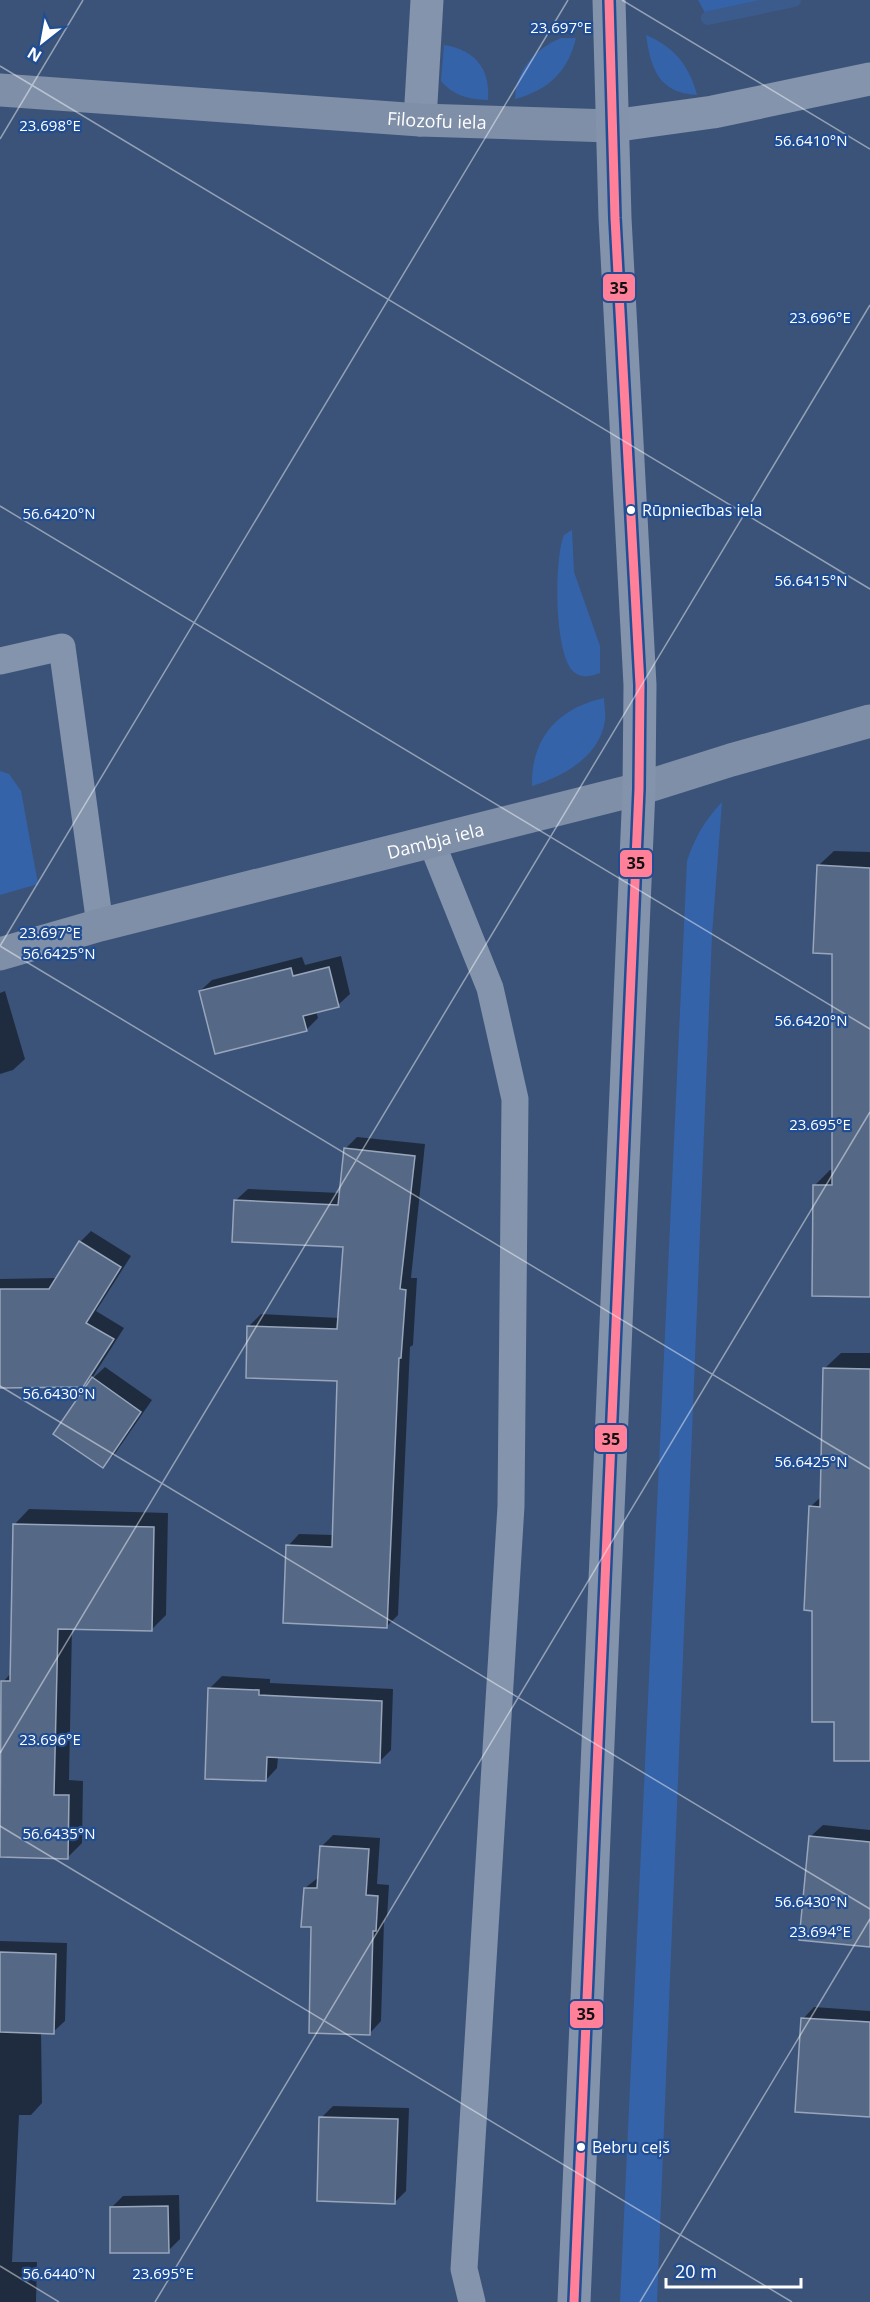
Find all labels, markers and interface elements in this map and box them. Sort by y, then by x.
north arrow [12,12,72,72]
text: 23.697°E [530,17,592,37]
text: N [23,42,46,68]
street label: Filozofu iela [386,106,487,134]
text: 23.698°E [19,115,81,135]
text: 56.6410°N [774,130,848,150]
line badge: 35 [602,273,636,302]
text: 35 [610,277,628,299]
text: 23.696°E [789,307,851,327]
place label: Rūpniecības iela [642,499,762,521]
text: 56.6420°N [22,503,96,523]
marker: Rūpniecības iela [625,504,637,516]
text: 56.6415°N [774,570,848,590]
street label: Dambja iela [384,817,486,864]
line badge: 35 [619,849,653,878]
text: 35 [627,852,645,874]
text: 23.697°E [19,922,81,942]
text: 56.6425°N [22,943,96,963]
text: 56.6420°N [774,1010,848,1030]
text: 23.695°E [789,1114,851,1134]
text: 56.6430°N [22,1383,96,1403]
line badge: 35 [594,1424,628,1453]
text: 35 [602,1428,620,1450]
text: 56.6425°N [774,1451,848,1471]
text: 23.696°E [19,1729,81,1749]
text: 56.6435°N [22,1823,96,1843]
text: 56.6430°N [774,1891,848,1911]
text: 23.694°E [789,1921,851,1941]
line badge: 35 [569,2000,604,2029]
text: 35 [577,2003,595,2025]
place label: Bebru ceļš [592,2136,670,2158]
marker: Bebru ceļš [575,2141,587,2153]
scale bar [666,2251,801,2289]
text: 20 m [675,2259,717,2283]
text: 56.6440°N [22,2263,96,2283]
text: 23.695°E [132,2263,194,2283]

